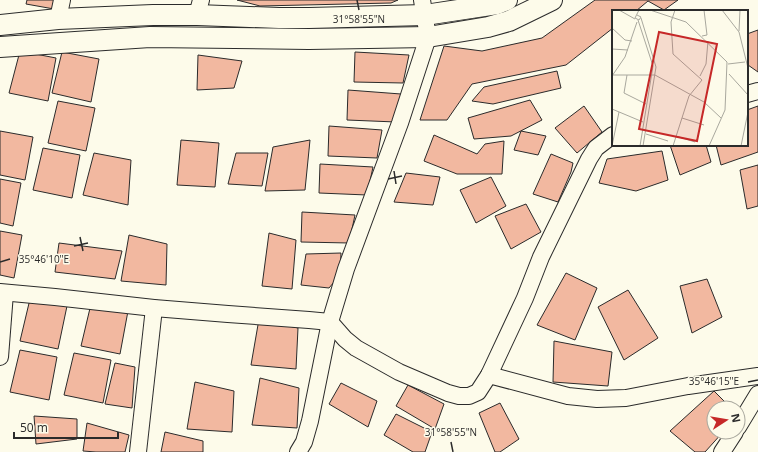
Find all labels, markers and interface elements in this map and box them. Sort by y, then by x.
inset map [612,10,748,146]
text: 31°58'55"N [333,12,385,26]
text: 35°46'10"E [19,252,69,266]
text: 35°46'15"E [689,374,739,388]
north arrow [706,400,746,440]
text: N [728,412,745,424]
scale bar [14,414,118,440]
text: 50 m [20,419,48,436]
text: 31°58'55"N [425,425,477,439]

